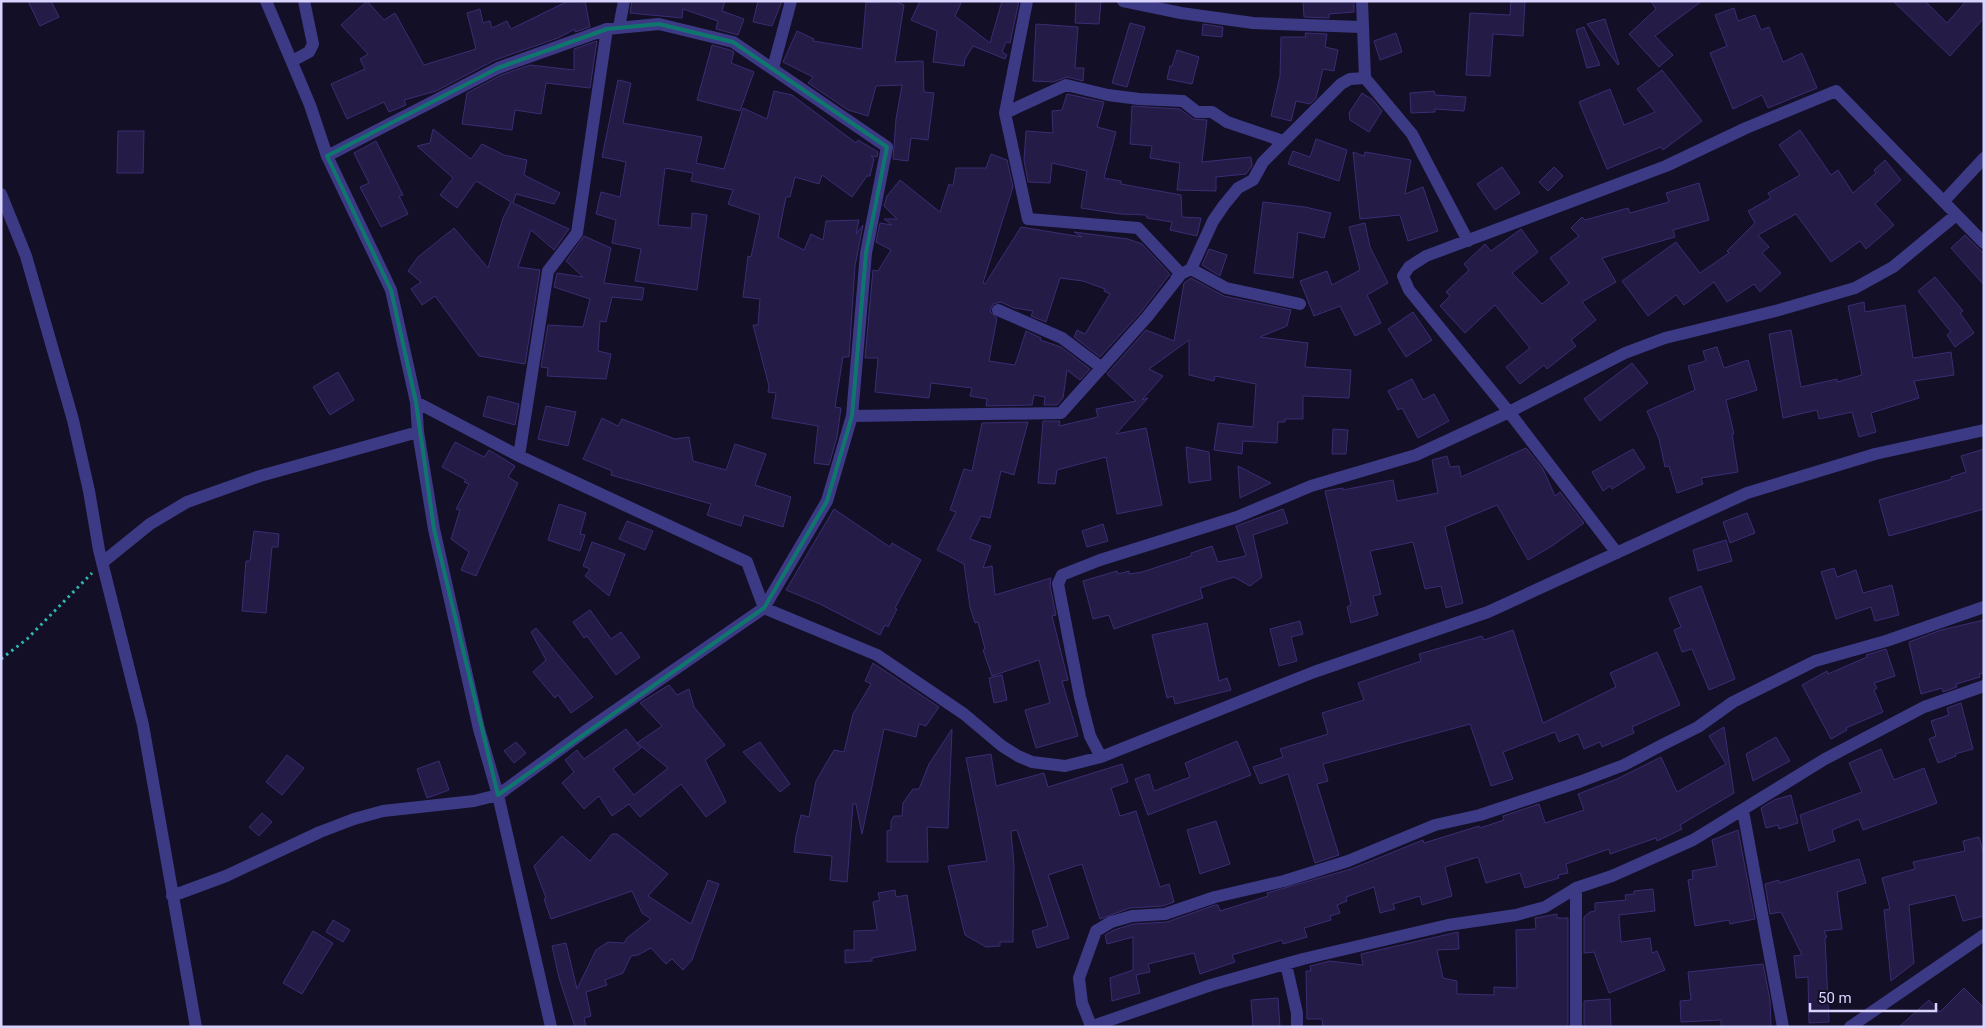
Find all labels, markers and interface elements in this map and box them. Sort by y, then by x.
scale bar [1810,980,1936,1012]
text: 50 m [1818,989,1852,1007]

